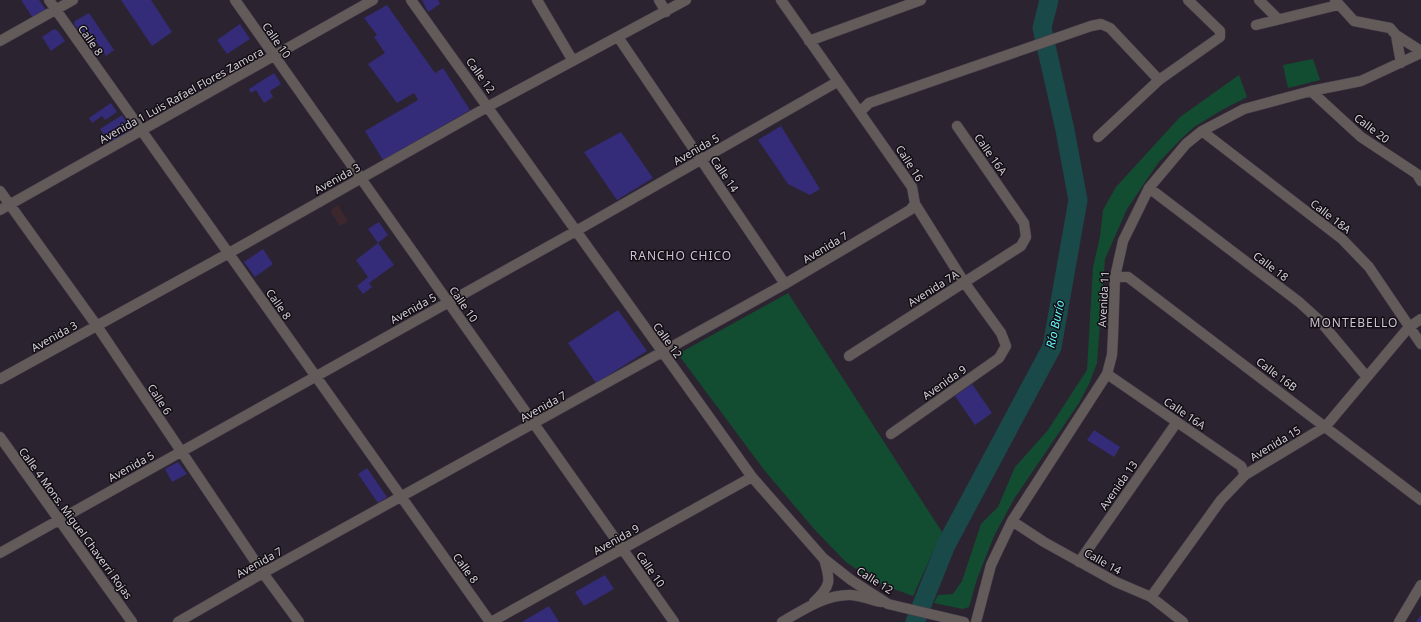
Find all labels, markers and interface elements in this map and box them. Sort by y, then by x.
street label: Calle 10 [259,19,295,61]
street label: Calle 8 [75,22,107,58]
street label: Avenida 1 Luis Rafael Flores Zamora [96,43,266,147]
street label: Calle 12 [463,54,499,96]
street label: Calle 20 [1351,110,1393,146]
street label: Avenida 5 [670,130,722,168]
street label: Calle 16A [971,130,1011,179]
street label: Calle 16 [893,142,927,184]
street label: Calle 14 [707,153,743,196]
street label: Avenida 3 [311,159,363,197]
street label: Calle 18A [1308,195,1355,237]
street label: Avenida 7 [799,228,851,266]
district label: RANCHO CHICO [630,247,732,264]
street label: Calle 18 [1250,248,1292,284]
street label: Avenida 7A [905,266,962,310]
street label: Avenida 11 [1094,270,1112,328]
street label: Calle 10 [446,283,482,325]
street label: Calle 8 [263,286,295,322]
street label: Avenida 5 [387,289,439,327]
water label: Río Burío [1042,298,1068,350]
district label: MONTEBELLO [1310,314,1398,331]
street label: Avenida 3 [28,317,80,355]
street label: Calle 12 [650,319,686,361]
street label: Calle 16B [1253,354,1301,394]
street label: Avenida 9 [919,361,969,403]
street label: Calle 6 [144,381,176,417]
street label: Avenida 7 [517,387,569,425]
street label: Calle 16A [1161,394,1210,433]
street label: Avenida 15 [1247,422,1303,464]
street label: Calle 4 Mons. Miguel Chaverri Rojas [16,444,136,602]
street label: Avenida 5 [105,447,157,485]
street label: Avenida 13 [1096,457,1140,513]
street label: Avenida 9 [590,520,642,558]
street label: Avenida 7 [233,543,285,581]
street label: Calle 14 [1082,545,1125,578]
street label: Calle 10 [633,548,669,590]
street label: Calle 8 [450,550,482,586]
street label: Calle 12 [854,563,896,597]

